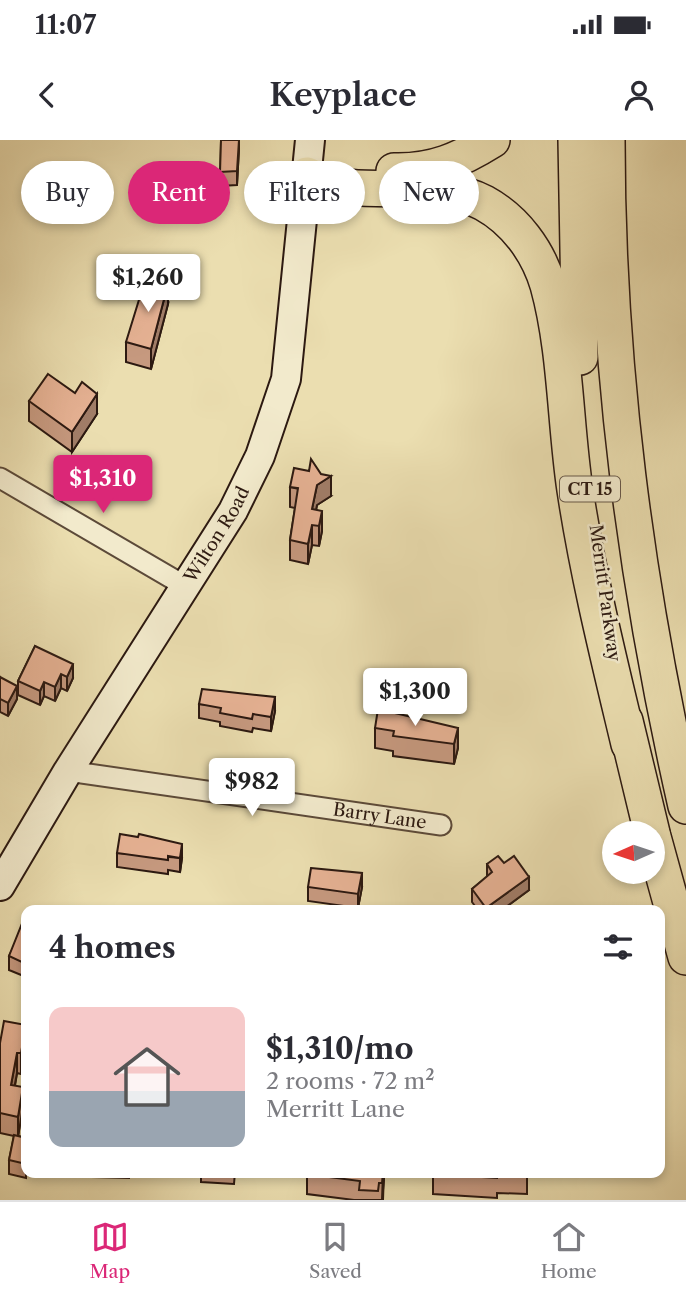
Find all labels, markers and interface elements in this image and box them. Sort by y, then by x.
text: 11:07 [35,9,96,41]
text: Keyplace [269,75,417,114]
icon: back [28,76,66,114]
icon: person [620,76,658,114]
chip: Buy [21,161,114,224]
chip: Rent [128,161,230,224]
chip: Filters [244,161,365,224]
chip: New [379,161,479,224]
pin: $1,260 [91,254,205,314]
text: $1,260 [112,263,184,291]
pin: $1,310 [46,456,160,515]
text: $1,310 [69,464,137,492]
road number: CT 15 [560,476,620,502]
street label: Wilton Road [179,483,254,588]
street label: Merritt Parkway [584,523,626,664]
pin: $1,300 [358,668,472,728]
text: $1,300 [379,677,451,705]
pin: $982 [211,758,293,818]
text: $982 [225,767,279,795]
street label: Barry Lane [332,798,428,834]
north arrow [602,821,665,884]
map controls [602,821,665,884]
icon: filters [599,928,637,966]
text: 4 homes [49,929,176,966]
text: $1,310/mo [266,1030,414,1067]
icon: home [105,1035,189,1119]
text: 2 rooms · 72 m² [266,1067,435,1095]
text: Merritt Lane [266,1095,405,1123]
tab: Map [89,1218,130,1283]
tab: Saved [309,1218,362,1283]
tab: Home [541,1218,597,1283]

